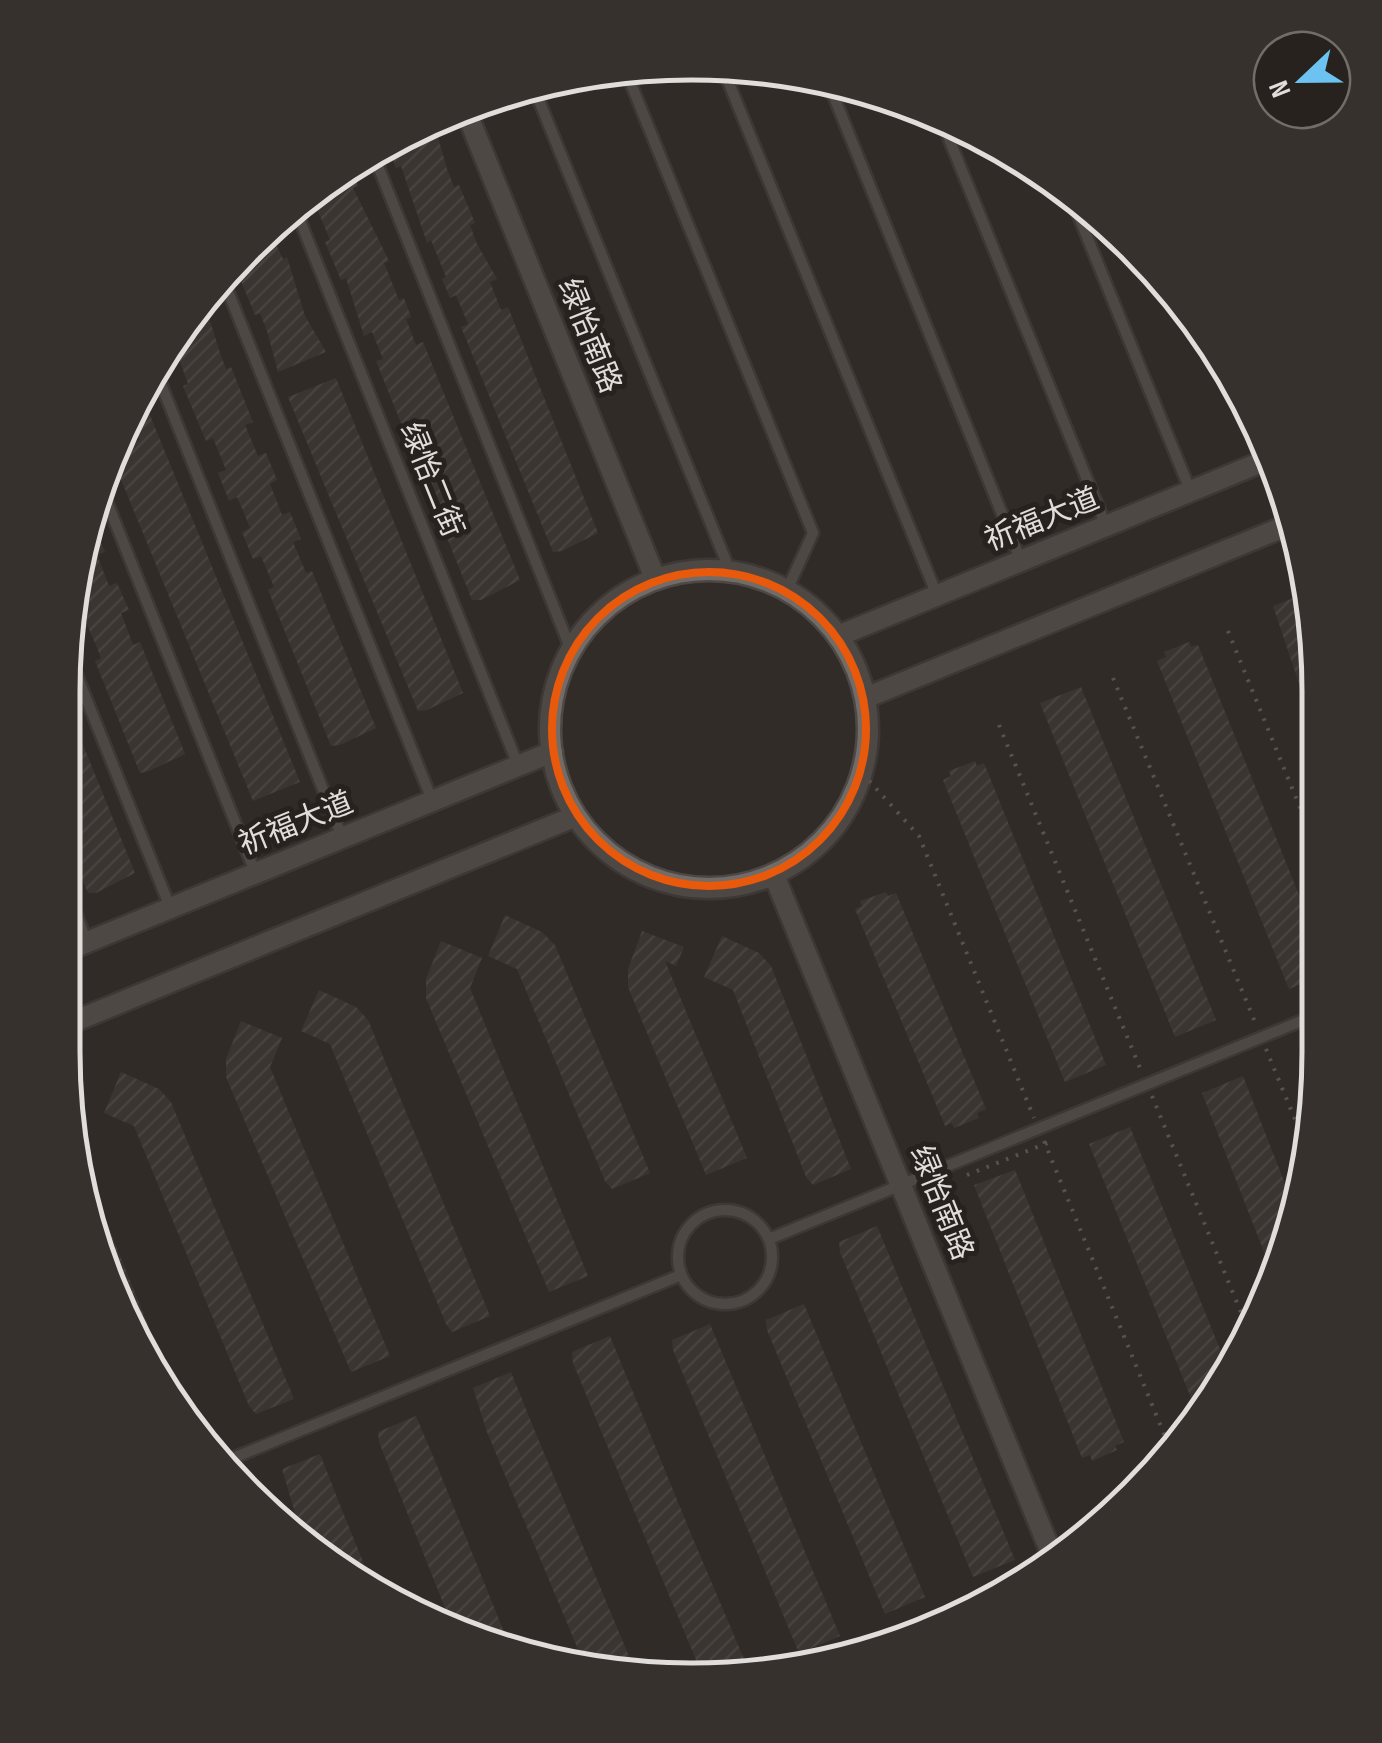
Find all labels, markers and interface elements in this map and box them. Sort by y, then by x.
north arrow [1252,30,1352,130]
text: N [1262,76,1298,102]
street label: 绿怡南路 [550,274,628,398]
street label: 绿怡二街 [392,418,470,542]
street label: 祈福大道 [980,481,1104,559]
street label: 祈福大道 [234,785,358,863]
street label: 绿怡南路 [902,1141,980,1265]

